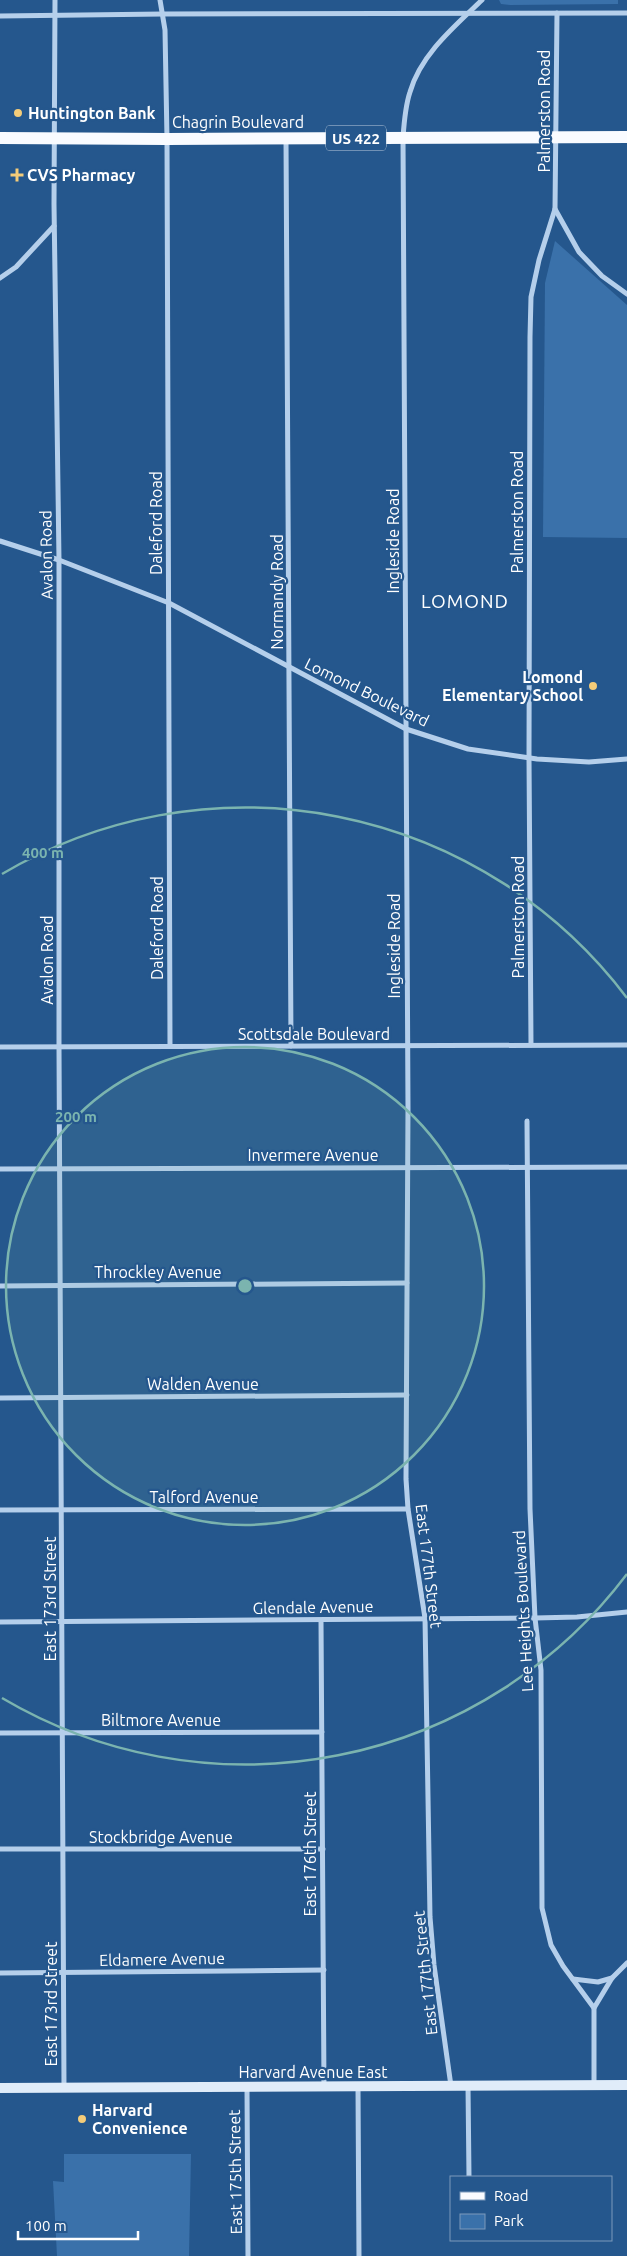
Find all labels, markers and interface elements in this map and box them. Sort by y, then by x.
street label: Palmerston Road [535,50,553,172]
place label: Huntington Bank [28,104,156,122]
marker: Huntington Bank [12,107,24,119]
street label: Chagrin Boulevard [172,113,304,131]
road number: US 422 [326,126,386,150]
place label: CVS Pharmacy [27,166,136,184]
marker: CVS Pharmacy [11,169,23,181]
street label: Palmerston Road [508,451,526,573]
street label: Daleford Road [147,471,165,575]
street label: Ingleside Road [384,488,402,594]
street label: Avalon Road [36,510,56,600]
street label: Normandy Road [268,534,286,650]
district label: LOMOND [421,590,509,612]
street label: Lomond Boulevard [302,654,432,730]
place label: Lomond Elementary School [442,668,583,704]
marker: Lomond Elementary School [587,680,599,692]
text: 400 m [22,844,64,861]
street label: Palmerston Road [509,856,527,978]
street label: Daleford Road [148,876,166,980]
street label: Ingleside Road [385,893,403,999]
street label: Avalon Road [38,915,56,1005]
street label: Scottsdale Boulevard [238,1025,390,1043]
text: 200 m [55,1108,97,1125]
street label: Invermere Avenue [248,1146,378,1164]
street label: Throckley Avenue [94,1263,222,1281]
centre of rings [236,1277,254,1295]
street label: Walden Avenue [147,1375,259,1393]
street label: Talford Avenue [149,1488,259,1506]
street label: East 177th Street [412,1503,446,1630]
street label: Lee Heights Boulevard [510,1530,536,1692]
street label: East 173rd Street [41,1536,59,1661]
street label: Glendale Avenue [252,1597,374,1617]
street label: Biltmore Avenue [101,1711,221,1729]
street label: East 176th Street [301,1791,319,1916]
street label: Stockbridge Avenue [89,1828,233,1846]
street label: East 177th Street [409,1909,440,2036]
street label: East 173rd Street [42,1941,60,2066]
street label: Eldamere Avenue [99,1949,225,1969]
street label: Harvard Avenue East [239,2063,388,2081]
place label: Harvard Convenience [92,2101,188,2137]
street label: East 175th Street [225,2109,245,2235]
marker: Harvard Convenience [76,2113,88,2125]
legend [450,2176,612,2241]
text: Road [494,2187,529,2204]
scale bar [18,2208,138,2240]
text: Park [494,2212,524,2229]
text: 100 m [25,2217,67,2234]

